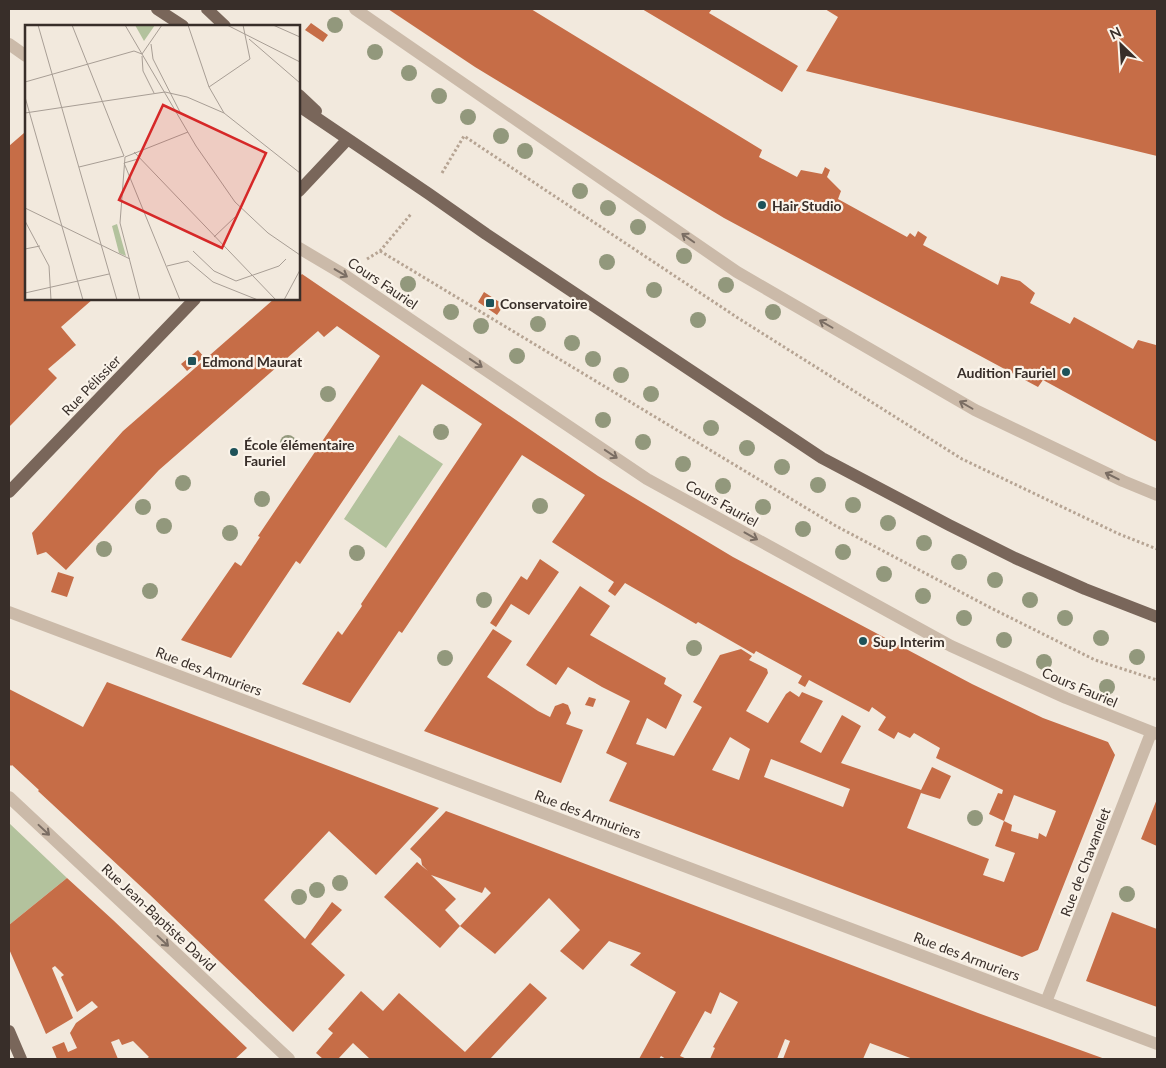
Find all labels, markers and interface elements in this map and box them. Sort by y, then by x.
north arrow [1096,20,1146,70]
text: N [1107,23,1124,43]
inset map [25,25,300,300]
place label: Hair Studio [772,197,842,214]
marker: Hair Studio [756,199,768,211]
one-way arrow [681,233,695,243]
street label: Cours Fauriel [345,253,421,313]
one-way arrow [334,268,348,278]
place label: Conservatoire [500,295,588,312]
marker: Conservatoire [484,297,496,309]
one-way arrow [819,318,833,328]
street label: Rue Pélissier [58,351,124,419]
place label: Edmond Maurat [202,353,303,370]
marker: Edmond Maurat [186,355,198,367]
one-way arrow [469,358,483,368]
place label: Audition Fauriel [956,364,1056,381]
marker: Audition Fauriel [1060,366,1072,378]
one-way arrow [959,400,974,410]
place label: École élémentaire Fauriel [244,436,355,469]
marker: École élémentaire Fauriel [228,446,240,458]
one-way arrow [603,449,617,459]
one-way arrow [1105,471,1120,480]
street label: Cours Fauriel [683,476,761,530]
one-way arrow [743,532,758,541]
place label: Sup Interim [873,633,945,650]
marker: Sup Interim [857,635,869,647]
street label: Rue des Armuriers [153,643,265,699]
street label: Cours Fauriel [1040,663,1120,711]
street label: Rue des Armuriers [532,786,644,842]
street label: Rue de Chavanelet [1056,805,1114,919]
one-way arrow [38,824,51,836]
street label: Rue Jean-Baptiste David [98,860,220,974]
street label: Rue des Armuriers [911,928,1023,984]
one-way arrow [157,935,169,947]

